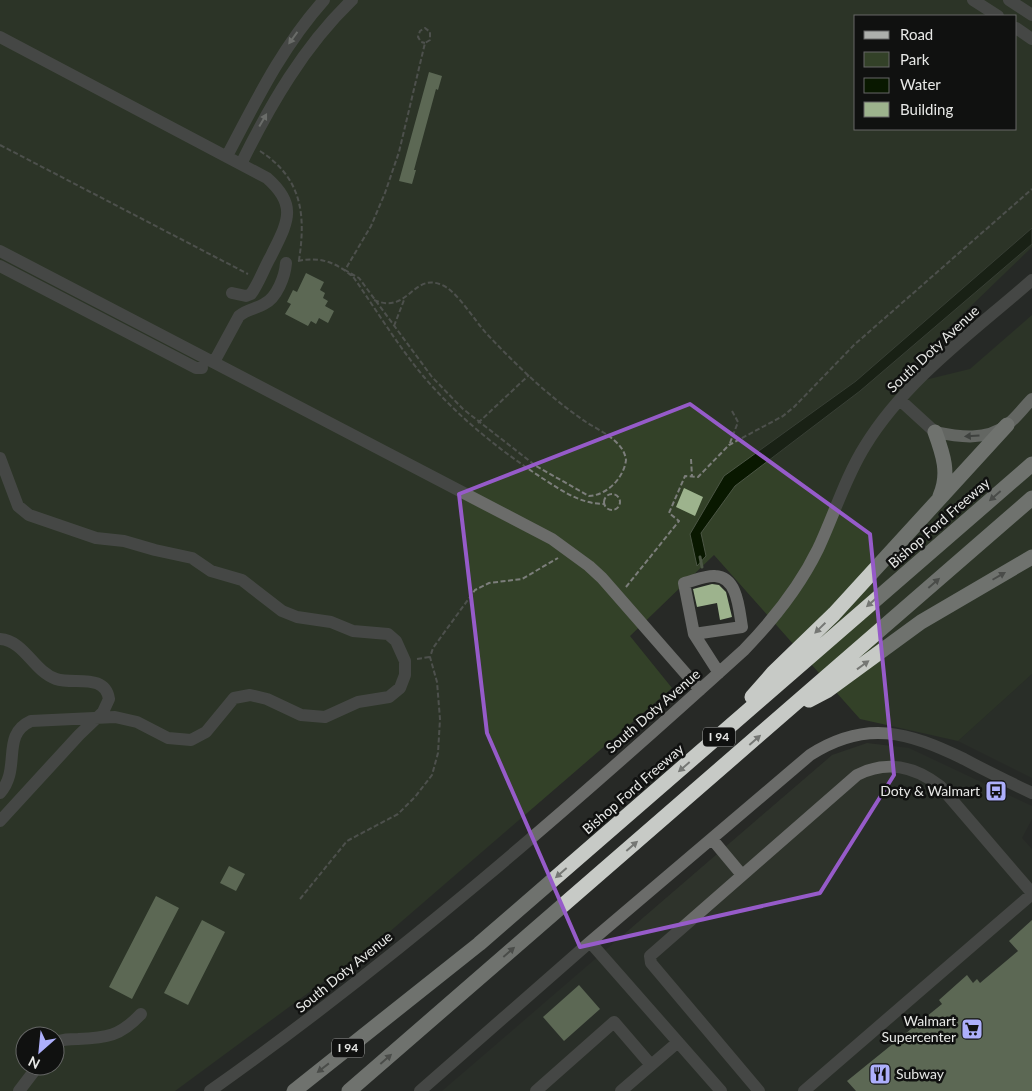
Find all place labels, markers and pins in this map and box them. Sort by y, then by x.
bus stop icon: Doty & Walmart [984,779,1008,803]
place label: Doty & Walmart [880,782,980,799]
place label: Walmart Supercenter [882,1012,956,1045]
supermarket icon: Walmart Supercenter [960,1017,984,1041]
restaurant icon: Subway [868,1062,892,1086]
place label: Subway [896,1065,945,1082]

